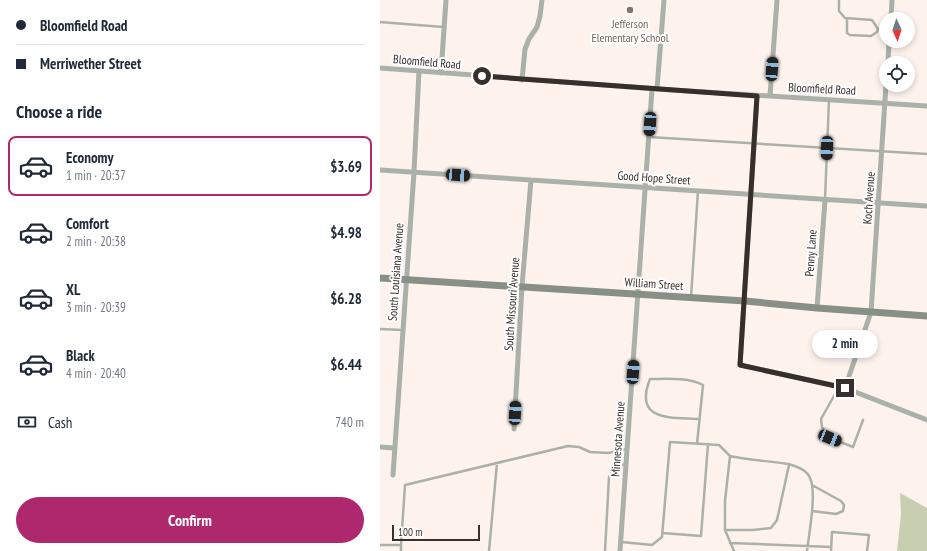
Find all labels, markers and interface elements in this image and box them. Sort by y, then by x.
marker: Jefferson Elementary School [625,5,635,15]
north arrow [879,12,915,48]
map controls [879,12,915,92]
text: Bloomfield Road [40,16,128,35]
place label: Jefferson Elementary School [592,16,669,45]
street label: Bloomfield Road [393,51,461,72]
text: Merriwether Street [40,54,141,73]
button: locate [879,56,915,92]
car [765,57,779,81]
route start [473,67,491,85]
street label: Bloomfield Road [788,79,856,98]
text: Choose a ride [16,100,102,123]
car [643,112,657,136]
car [821,136,833,160]
icon: car [18,148,54,184]
text: Economy [66,148,114,167]
text: $3.69 [330,157,362,176]
text: 1 min · 20:37 [66,167,126,184]
street label: Good Hope Street [617,167,692,188]
car [446,168,470,182]
street label: Koch Avenue [859,171,878,225]
icon: car [18,214,54,250]
text: Comfort [66,214,109,233]
street label: South Louisiana Avenue [385,222,406,321]
text: $4.98 [330,223,362,242]
street label: Penny Lane [801,229,820,277]
text: 2 min · 20:38 [66,233,126,250]
street label: South Missouri Avenue [501,257,522,351]
street label: William Street [624,274,685,293]
icon: car [18,280,54,316]
text: XL [66,280,80,299]
text: $6.28 [330,289,362,308]
text: 3 min · 20:39 [66,299,126,316]
callout: 2 min [812,330,878,358]
text: 2 min [832,335,858,352]
icon: car [18,346,54,382]
text: Black [66,346,95,365]
text: $6.44 [330,355,362,374]
car [626,360,640,384]
text: 4 min · 20:40 [66,365,126,382]
route end [836,379,854,397]
car [508,401,522,425]
street label: Minnesota Avenue [607,401,628,477]
icon: cash [16,411,38,433]
text: Cash [48,413,72,432]
text: 740 m [335,414,364,431]
car [817,428,843,448]
button: Confirm [16,497,364,543]
scale bar [392,523,480,542]
text: 100 m [398,525,422,539]

